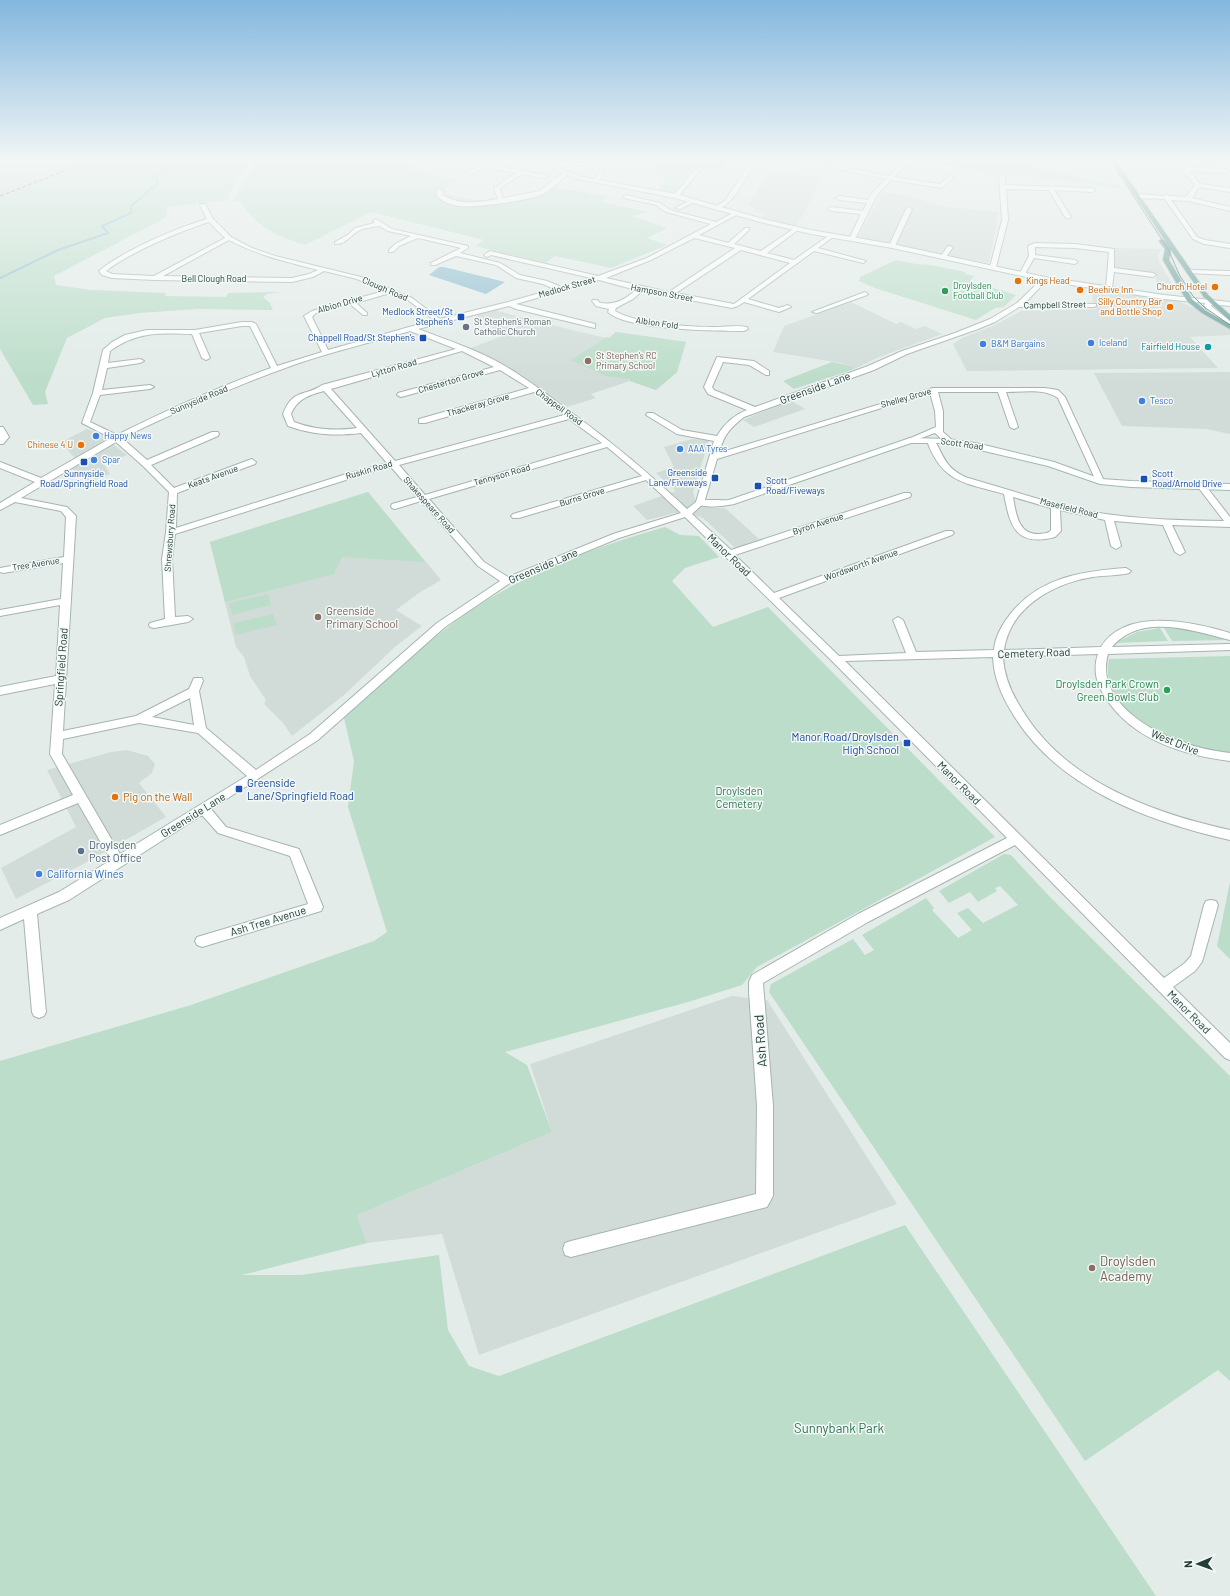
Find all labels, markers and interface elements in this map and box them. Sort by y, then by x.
street label: Bell Clough Road [181,273,247,284]
street label: Medlock Street [537,273,597,300]
street label: Clough Road [361,274,410,303]
place label: Kings Head [1026,275,1070,286]
marker: Kings Head [1013,276,1023,286]
place label: Droylsden Football Club [953,280,1004,301]
street label: Hampson Street [630,281,694,304]
place label: Church Hotel [1157,281,1207,292]
marker: Church Hotel [1210,282,1220,292]
place label: Beehive Inn [1088,284,1133,295]
marker: Beehive Inn [1075,285,1085,295]
marker: Droylsden Football Club [940,286,950,296]
street label: Albion Drive [316,292,364,315]
place label: Silly Country Bar and Bottle Shop [1098,296,1163,317]
street label: Campbell Street [1024,298,1086,311]
marker: Silly Country Bar and Bottle Shop [1165,302,1175,312]
place label: Medlock Street/St Stephen's [382,306,453,327]
marker: Medlock Street/St Stephen's [456,312,466,322]
street label: Albion Fold [635,314,679,331]
place label: St Stephen's Roman Catholic Church [474,316,551,337]
marker: St Stephen's Roman Catholic Church [461,322,471,332]
place label: Chappell Road/St Stephen's [308,332,415,343]
marker: Chappell Road/St Stephen's [418,333,428,343]
place label: Iceland [1099,337,1127,348]
place label: B&M Bargains [991,338,1045,349]
marker: Iceland [1086,338,1096,348]
marker: B&M Bargains [978,339,988,349]
place label: Fairfield House [1141,341,1200,352]
marker: Fairfield House [1203,342,1213,352]
place label: St Stephen's RC Primary School [596,350,657,371]
street label: Lytton Road [370,356,418,379]
marker: St Stephen's RC Primary School [583,356,593,366]
street label: Chesterton Grove [417,366,485,395]
street label: Greenside Lane [778,369,852,406]
street label: Sunnyside Road [168,382,229,417]
street label: Shelley Grove [879,385,933,410]
street label: Chappell Road [534,386,585,427]
street label: Thackeray Grove [445,390,511,419]
place label: Tesco [1150,395,1173,406]
marker: Tesco [1137,396,1147,406]
place label: Happy News [104,430,152,441]
marker: Happy News [91,431,101,441]
street label: Scott Road [940,435,984,452]
place label: Chinese 4 U [27,439,73,450]
marker: Chinese 4 U [76,440,86,450]
place label: AAA Tyres [688,443,727,454]
marker: AAA Tyres [675,444,685,454]
place label: Spar [102,454,121,465]
marker: Spar [89,455,99,465]
marker: Sunnyside Road/Springfield Road [79,457,89,467]
street label: Ruskin Road [344,458,394,481]
street label: Tennyson Road [472,461,532,488]
street label: Keats Avenue [186,462,240,491]
place label: Greenside Lane/Fiveways [649,467,707,488]
place label: Sunnyside Road/Springfield Road [40,468,128,489]
place label: Scott Road/Arnold Drive [1152,468,1222,489]
marker: Greenside Lane/Fiveways [710,473,720,483]
street label: Shakespeare Road [401,474,458,535]
marker: Scott Road/Arnold Drive [1139,474,1149,484]
place label: Scott Road/Fiveways [766,475,825,496]
marker: Scott Road/Fiveways [753,481,763,491]
street label: Burns Grove [558,484,606,509]
street label: Masefield Road [1039,495,1099,520]
street label: Shrewsbury Road [162,504,177,572]
street label: Byron Avenue [791,510,845,537]
street label: Manor Road [705,531,754,579]
street label: Greenside Lane [506,545,580,586]
street label: Wordsworth Avenue [822,546,899,583]
street label: Tree Avenue [11,554,61,573]
place label: Greenside Primary School [326,604,398,630]
marker: Greenside Primary School [313,612,323,622]
street label: Springfield Road [51,627,70,707]
street label: Cemetery Road [997,645,1071,660]
place label: Droylsden Park Crown Green Bowls Club [1056,677,1159,703]
marker: Droylsden Park Crown Green Bowls Club [1162,685,1172,695]
street label: West Drive [1149,726,1201,757]
place label: Manor Road/Droylsden High School [792,730,899,756]
marker: Manor Road/Droylsden High School [902,738,912,748]
street label: Manor Road [935,758,984,807]
place label: Greenside Lane/Springfield Road [247,776,354,802]
marker: Greenside Lane/Springfield Road [234,784,244,794]
park label: Droylsden Cemetery [715,784,763,810]
street label: Greenside Lane [158,789,228,840]
place label: Pig on the Wall [123,790,192,803]
marker: Pig on the Wall [110,792,120,802]
place label: Droylsden Post Office [89,838,142,864]
marker: Droylsden Post Office [76,846,86,856]
place label: California Wines [47,867,124,880]
marker: California Wines [34,869,44,879]
street label: Ash Tree Avenue [228,903,307,938]
street label: Manor Road [1165,987,1214,1036]
street label: Ash Road [750,1014,770,1068]
place label: Droylsden Academy [1100,1253,1156,1284]
marker: Droylsden Academy [1087,1263,1097,1273]
park label: Sunnybank Park [794,1420,884,1436]
north arrow [1178,1544,1218,1584]
text: N [1181,1560,1194,1568]

